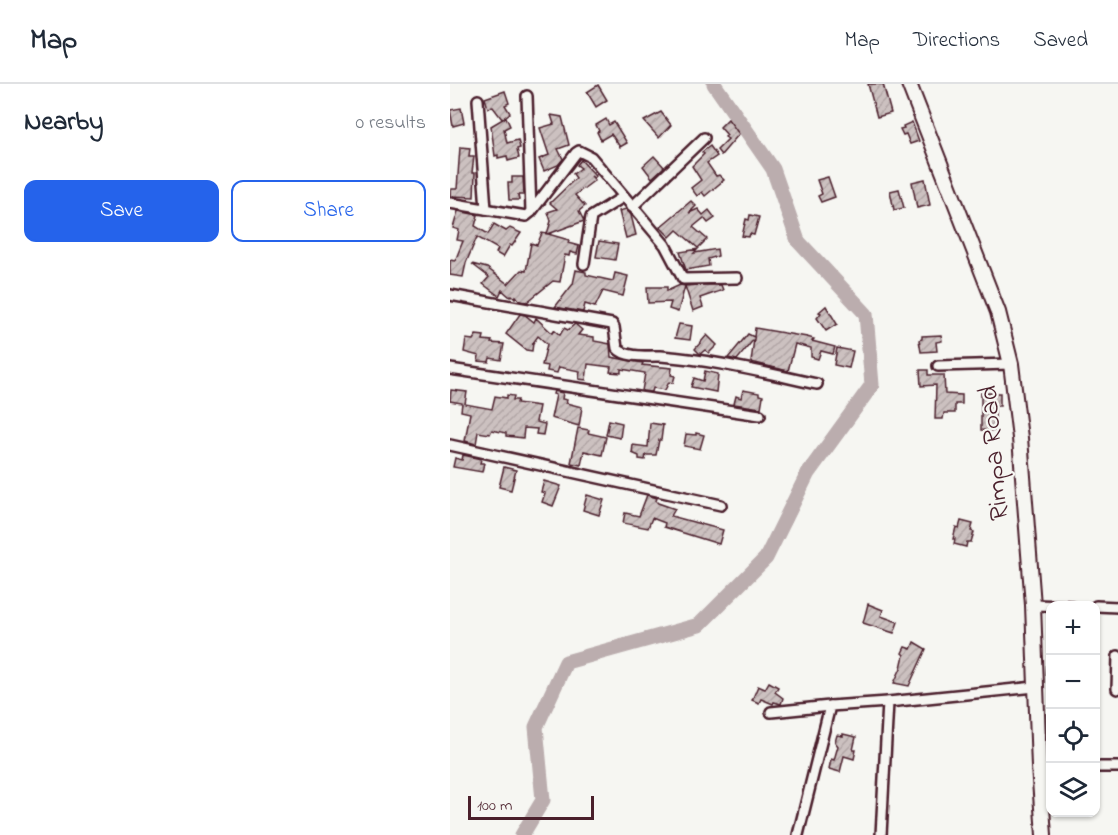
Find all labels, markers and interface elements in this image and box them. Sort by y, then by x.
text: Map [30,21,77,62]
text: Map [844,26,880,56]
text: Directions [913,26,1000,56]
text: Saved [1033,26,1088,56]
text: Nearby [24,104,103,142]
text: 0 results [355,109,426,138]
button: Save [24,180,219,242]
button: Share [231,180,426,242]
street label: Rimpa Road [970,384,1020,522]
map controls [1046,601,1100,817]
button: + [1046,601,1100,655]
button: − [1046,655,1100,709]
button: locate [1046,709,1100,763]
button: layers [1046,763,1100,817]
scale bar [468,793,594,820]
text: 100 m [477,794,512,818]

